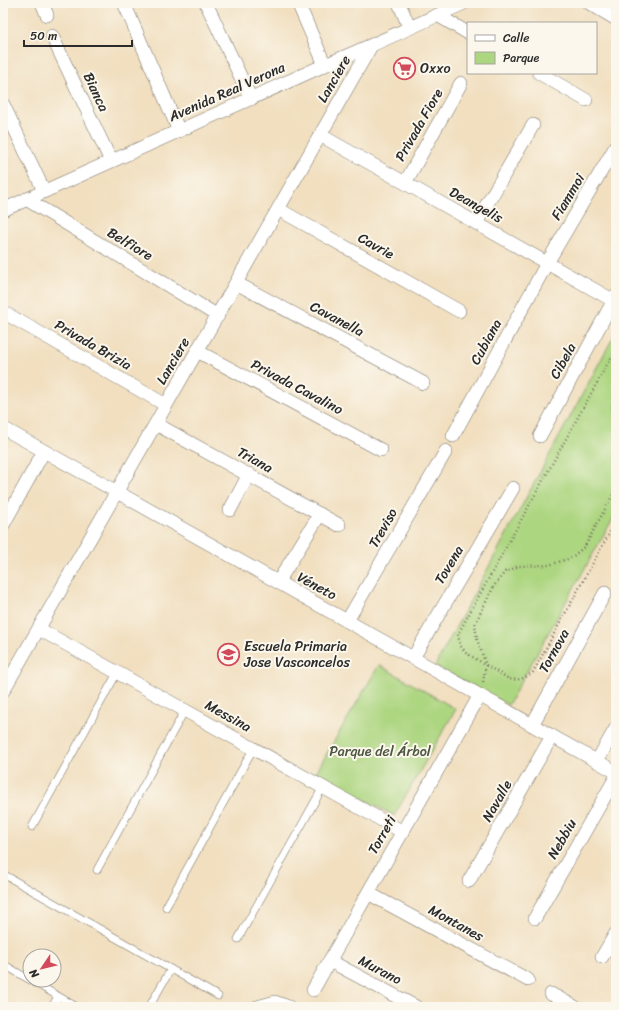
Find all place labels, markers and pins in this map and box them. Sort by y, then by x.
supermarket icon: Oxxo [391,55,417,81]
place label: Oxxo [420,56,451,81]
place label: Escuela Primaria Jose Vasconcelos [243,634,350,675]
school or university icon: Escuela Primaria Jose Vasconcelos [215,641,241,667]

